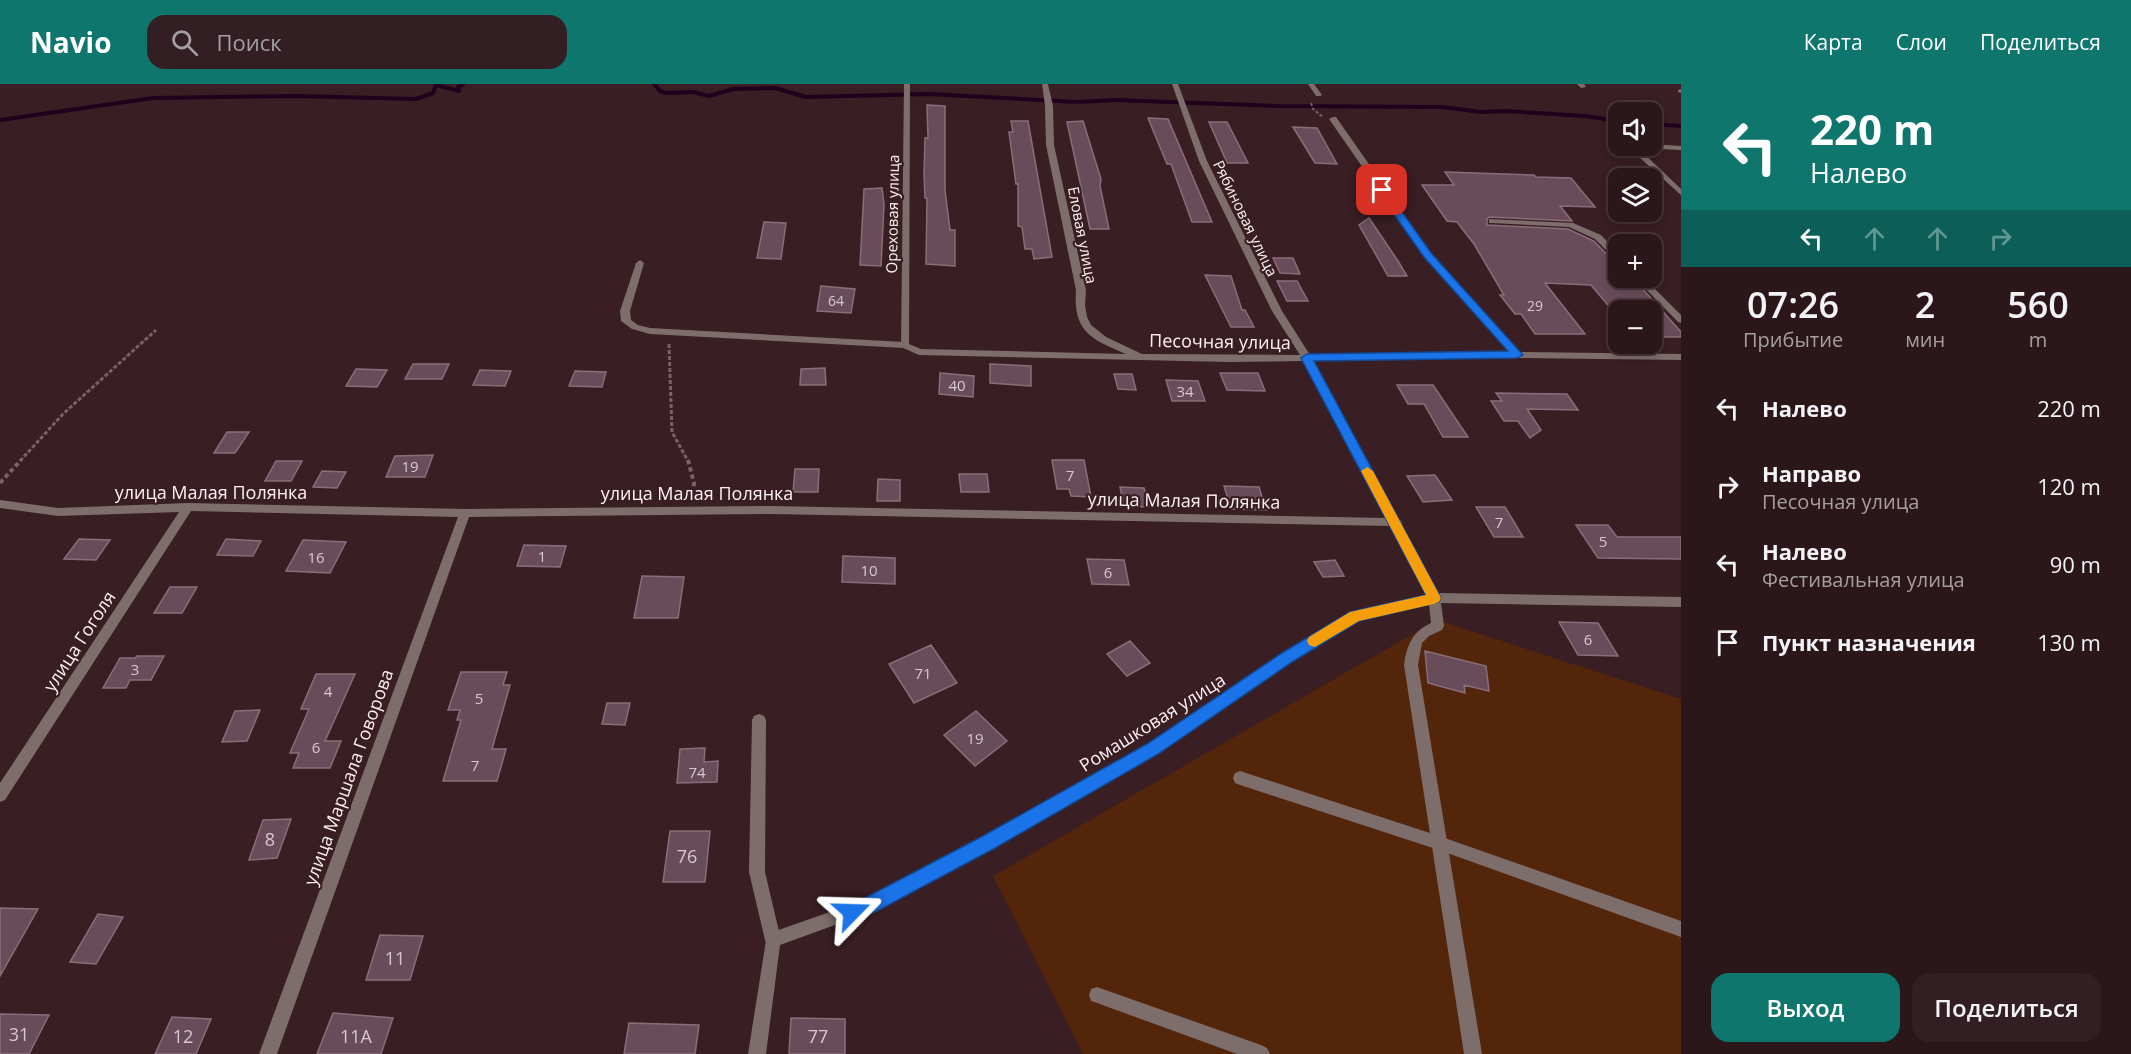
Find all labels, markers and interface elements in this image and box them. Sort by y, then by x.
search box [147,15,567,69]
text: Navio [30,23,111,61]
icon: search [168,26,201,59]
text: Поиск [216,27,282,57]
text: Карта [1804,28,1863,56]
text: Слои [1896,28,1947,56]
text: Поделиться [1980,28,2101,56]
text: 220 m [1810,100,1934,157]
map controls [1608,102,1662,354]
button: sound [1608,102,1662,156]
icon: left [1711,108,1789,186]
text: Налево [1810,154,1907,191]
street label: Ореховая улица [881,155,903,273]
street label: Рябиновая улица [1209,157,1283,279]
pin [1356,164,1407,215]
button: layers [1608,168,1662,222]
icon: arrive [1365,173,1398,206]
street label: Еловая улица [1064,185,1102,285]
icon: left [1795,222,1828,255]
icon: ahead [1858,222,1891,255]
icon: ahead [1921,222,1954,255]
icon: right [1984,222,2017,255]
button: + [1608,234,1662,288]
text: 07:26 [1747,280,1839,329]
text: 2 [1915,280,1935,329]
text: 560 [2007,280,2069,329]
house number: 64 [828,291,844,310]
house number: 29 [1527,296,1543,315]
button: − [1608,300,1662,354]
text: Прибытие [1743,326,1843,353]
text: мин [1905,326,1945,353]
text: m [2029,326,2047,353]
street label: Песочная улица [1149,328,1291,354]
house number: 40 [948,375,966,395]
house number: 34 [1176,381,1194,401]
icon: left [1711,392,1744,425]
text: Налево [1762,393,1847,423]
text: 220 m [2037,393,2101,423]
house number: 19 [401,456,419,476]
text: Направо [1762,458,1861,488]
house number: 7 [1066,465,1074,485]
icon: right [1711,470,1744,503]
text: 120 m [2037,471,2101,501]
street label: улица Малая Полянка [115,480,307,504]
street label: улица Малая Полянка [601,481,793,505]
street label: улица Малая Полянка [1087,486,1281,514]
text: Песочная улица [1762,488,1919,515]
house number: 7 [1495,512,1503,532]
house number: 5 [1599,531,1607,551]
text: Налево [1762,536,1847,566]
house number: 1 [538,546,546,566]
house number: 16 [307,547,325,567]
icon: left [1711,548,1744,581]
text: 90 m [2050,549,2101,579]
house number: 10 [860,560,878,580]
house number: 6 [1104,562,1112,582]
text: Фестивальная улица [1762,566,1965,593]
street label: улица Гоголя [37,586,121,696]
icon: arrive [1711,626,1744,659]
text: Пункт назначения [1762,627,1976,657]
text: 130 m [2037,627,2101,657]
house number: 6 [1584,629,1592,649]
house number: 3 [131,659,139,679]
house number: 71 [914,663,932,683]
street label: улица Маршала Говорова [298,666,398,888]
street label: Ромашковая улица [1074,667,1230,777]
house number: 4 [324,681,333,701]
house number: 5 [475,688,483,708]
house number: 19 [966,728,984,748]
house number: 6 [312,737,320,757]
house number: 7 [471,755,479,775]
house number: 74 [688,762,706,782]
house number: 8 [265,827,275,851]
house number: 76 [677,844,697,868]
position arrow [820,880,884,944]
house number: 11 [385,946,405,970]
button: Выход [1711,973,1900,1042]
button: Поделиться [1912,973,2101,1042]
house number: 31 [9,1022,29,1046]
house number: 12 [173,1024,193,1048]
house number: 11А [340,1024,373,1048]
house number: 77 [808,1024,828,1048]

